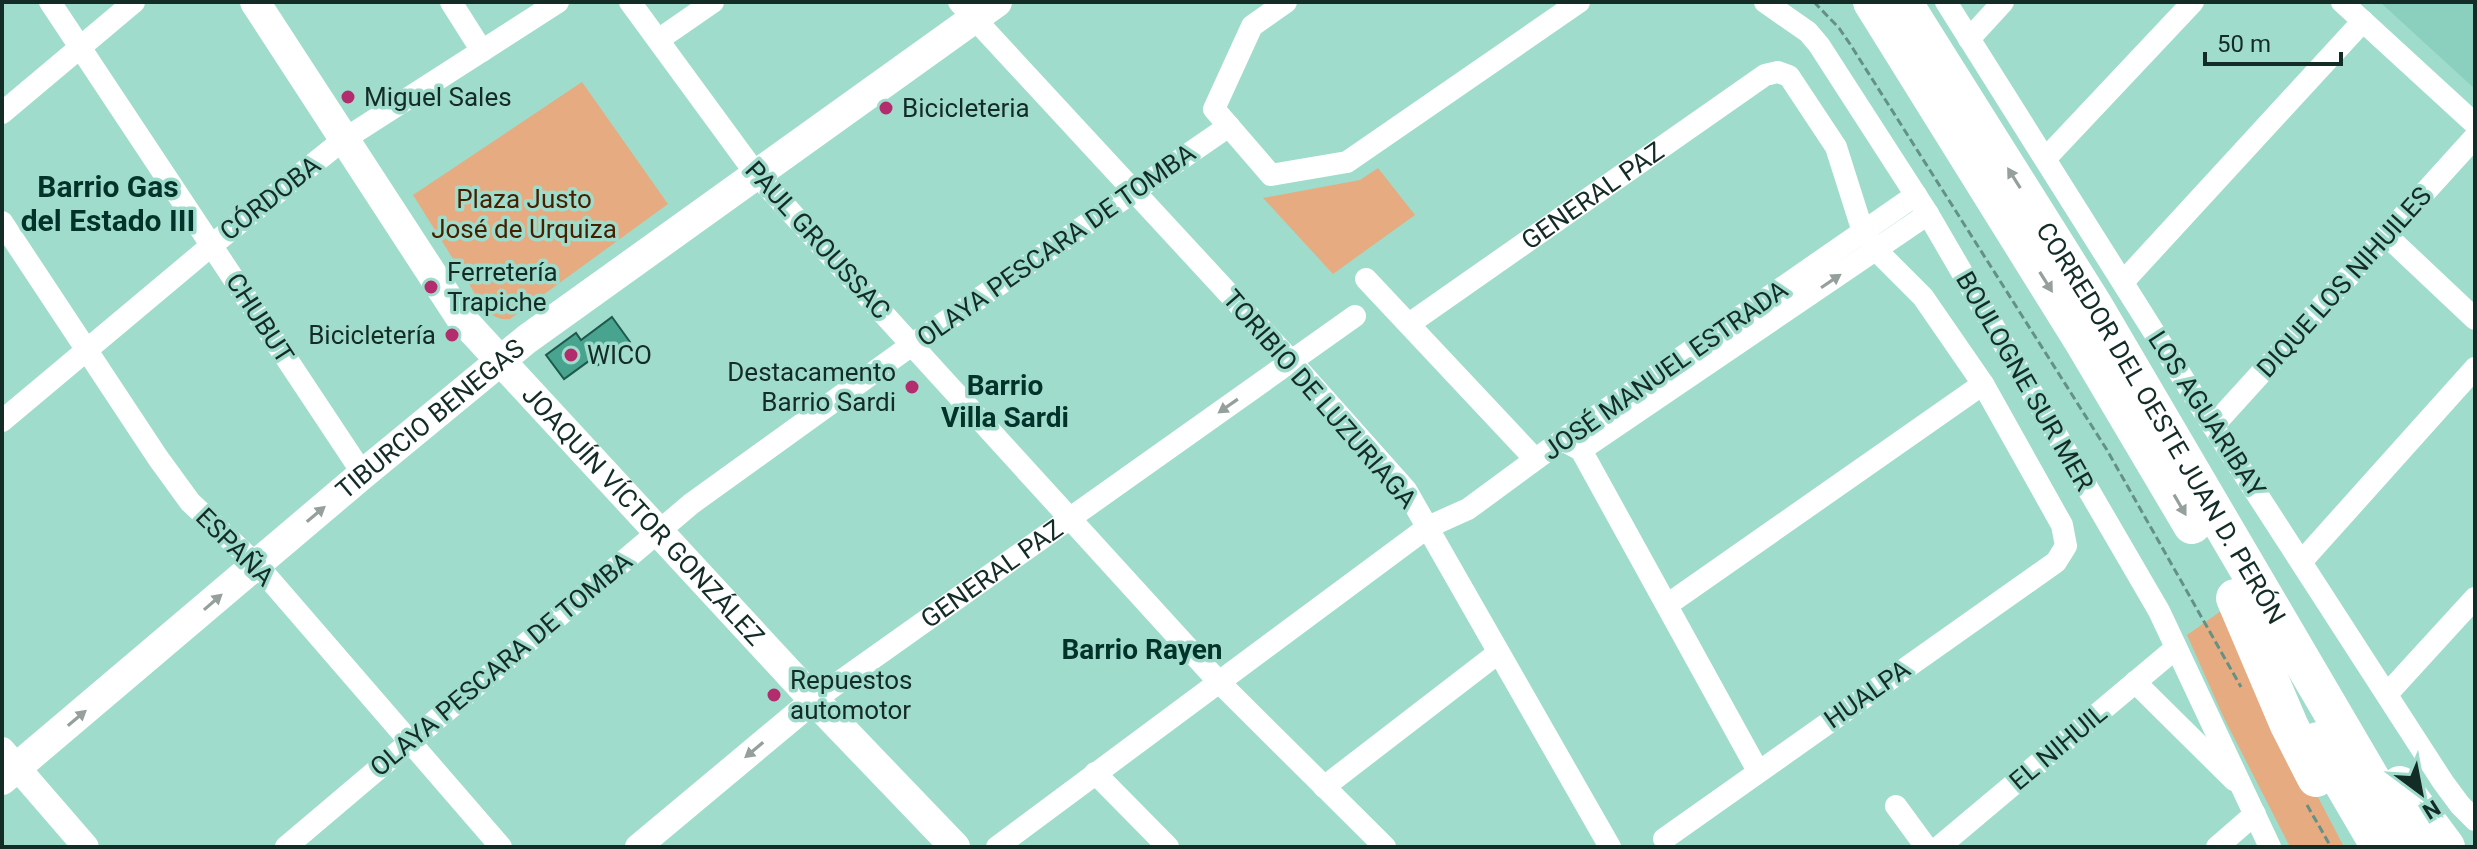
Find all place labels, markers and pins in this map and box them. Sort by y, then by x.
place label: Miguel Sales [364,82,512,112]
marker: Miguel Sales [339,88,357,106]
place label: Bicicleteria [902,93,1030,123]
marker: Bicicleteria [877,99,895,117]
place label: Ferretería Trapiche [447,257,558,317]
marker: Ferretería Trapiche [422,278,440,296]
place label: Bicicletería [308,320,436,350]
marker: Bicicletería [443,326,461,344]
place label: WICO [587,340,652,370]
marker: WICO [562,346,580,364]
place label: Destacamento Barrio Sardi [727,357,896,417]
marker: Destacamento Barrio Sardi [903,378,921,396]
place label: Repuestos automotor [790,665,912,725]
marker: Repuestos automotor [765,686,783,704]

